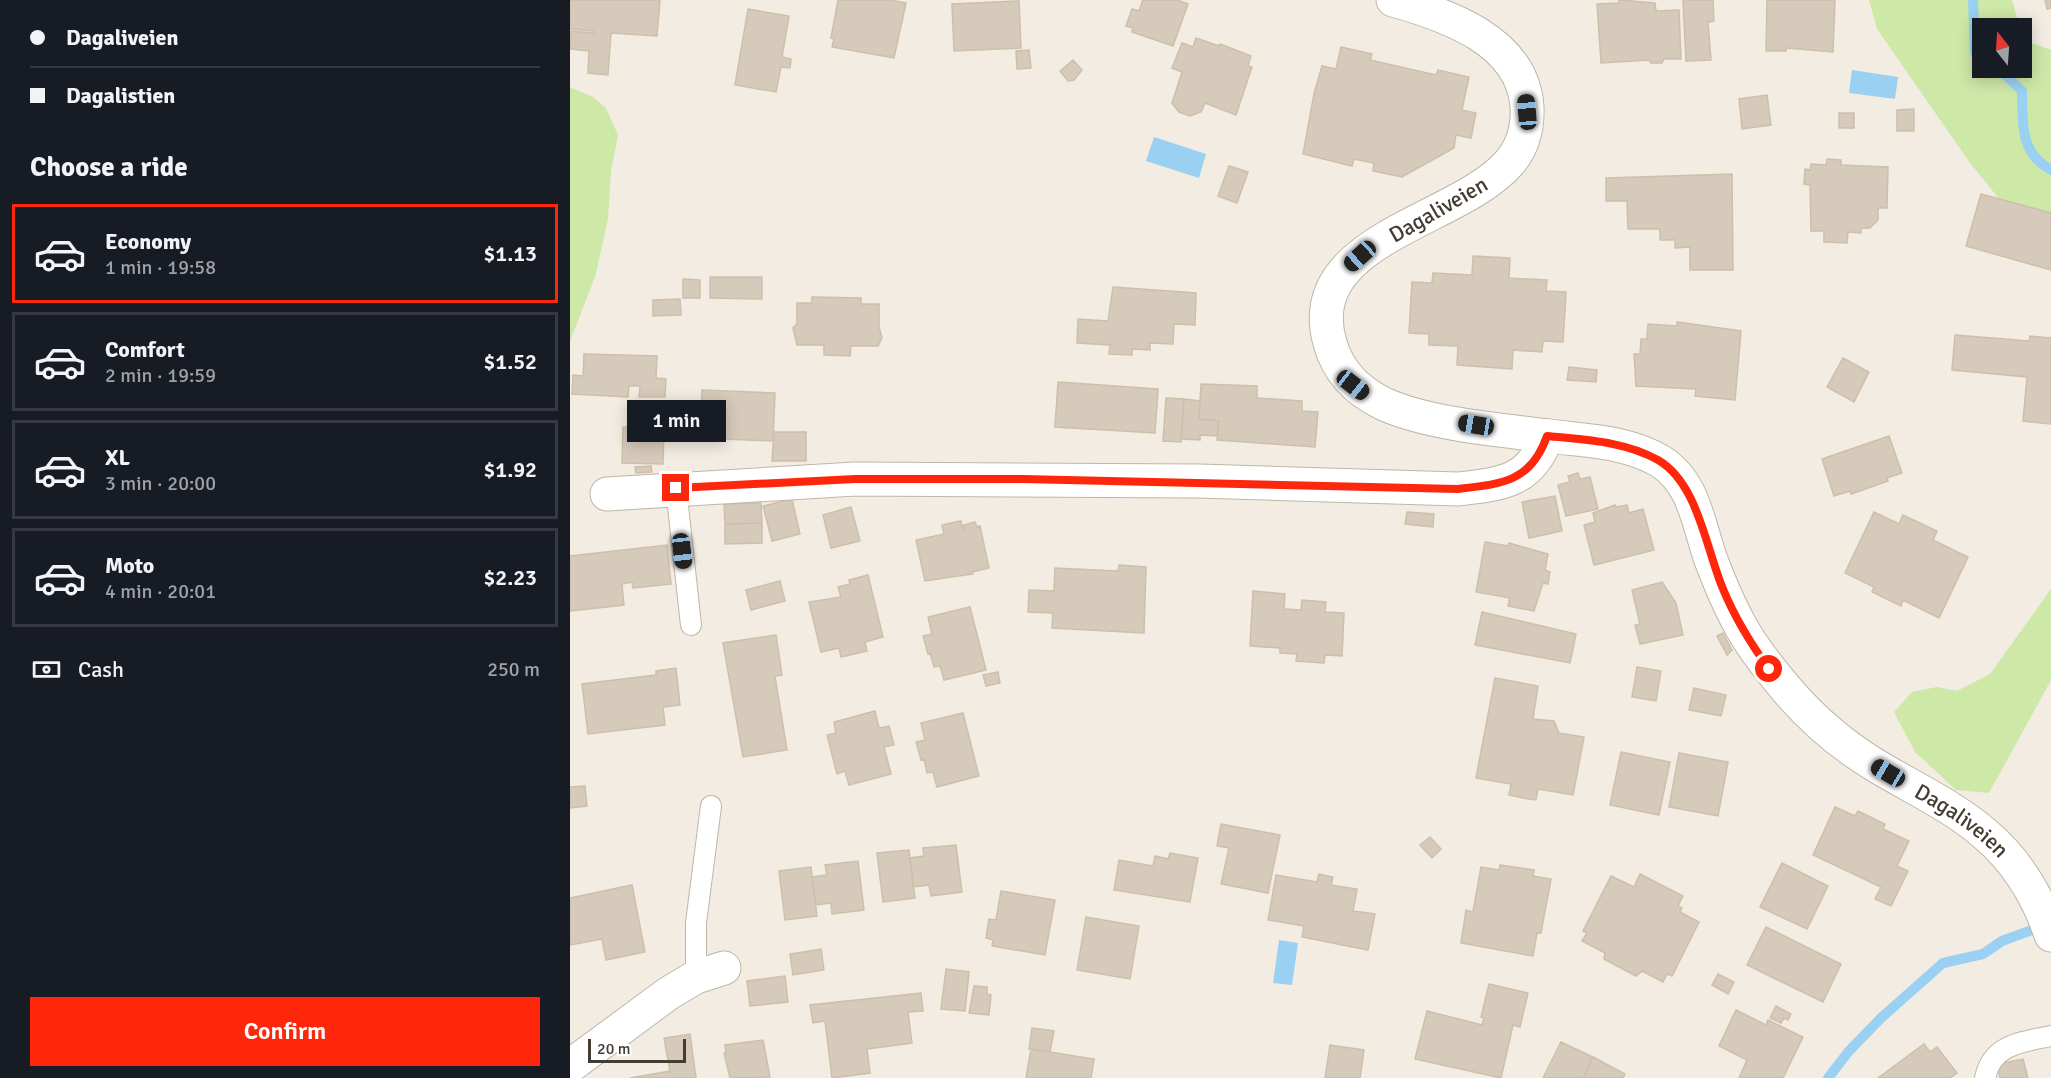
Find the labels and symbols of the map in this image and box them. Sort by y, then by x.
north arrow [1972,18,2032,78]
car [1516,93,1538,131]
street label: Dagaliveien [1384,170,1493,249]
car [1341,237,1379,275]
car [1333,367,1373,403]
callout: 1 min [627,401,726,443]
car [1457,413,1495,437]
route end [662,474,689,501]
car [671,532,693,570]
route start [1755,655,1782,682]
car [1868,756,1908,790]
street label: Dagaliveien [1910,778,2015,863]
scale bar [588,1036,686,1064]

